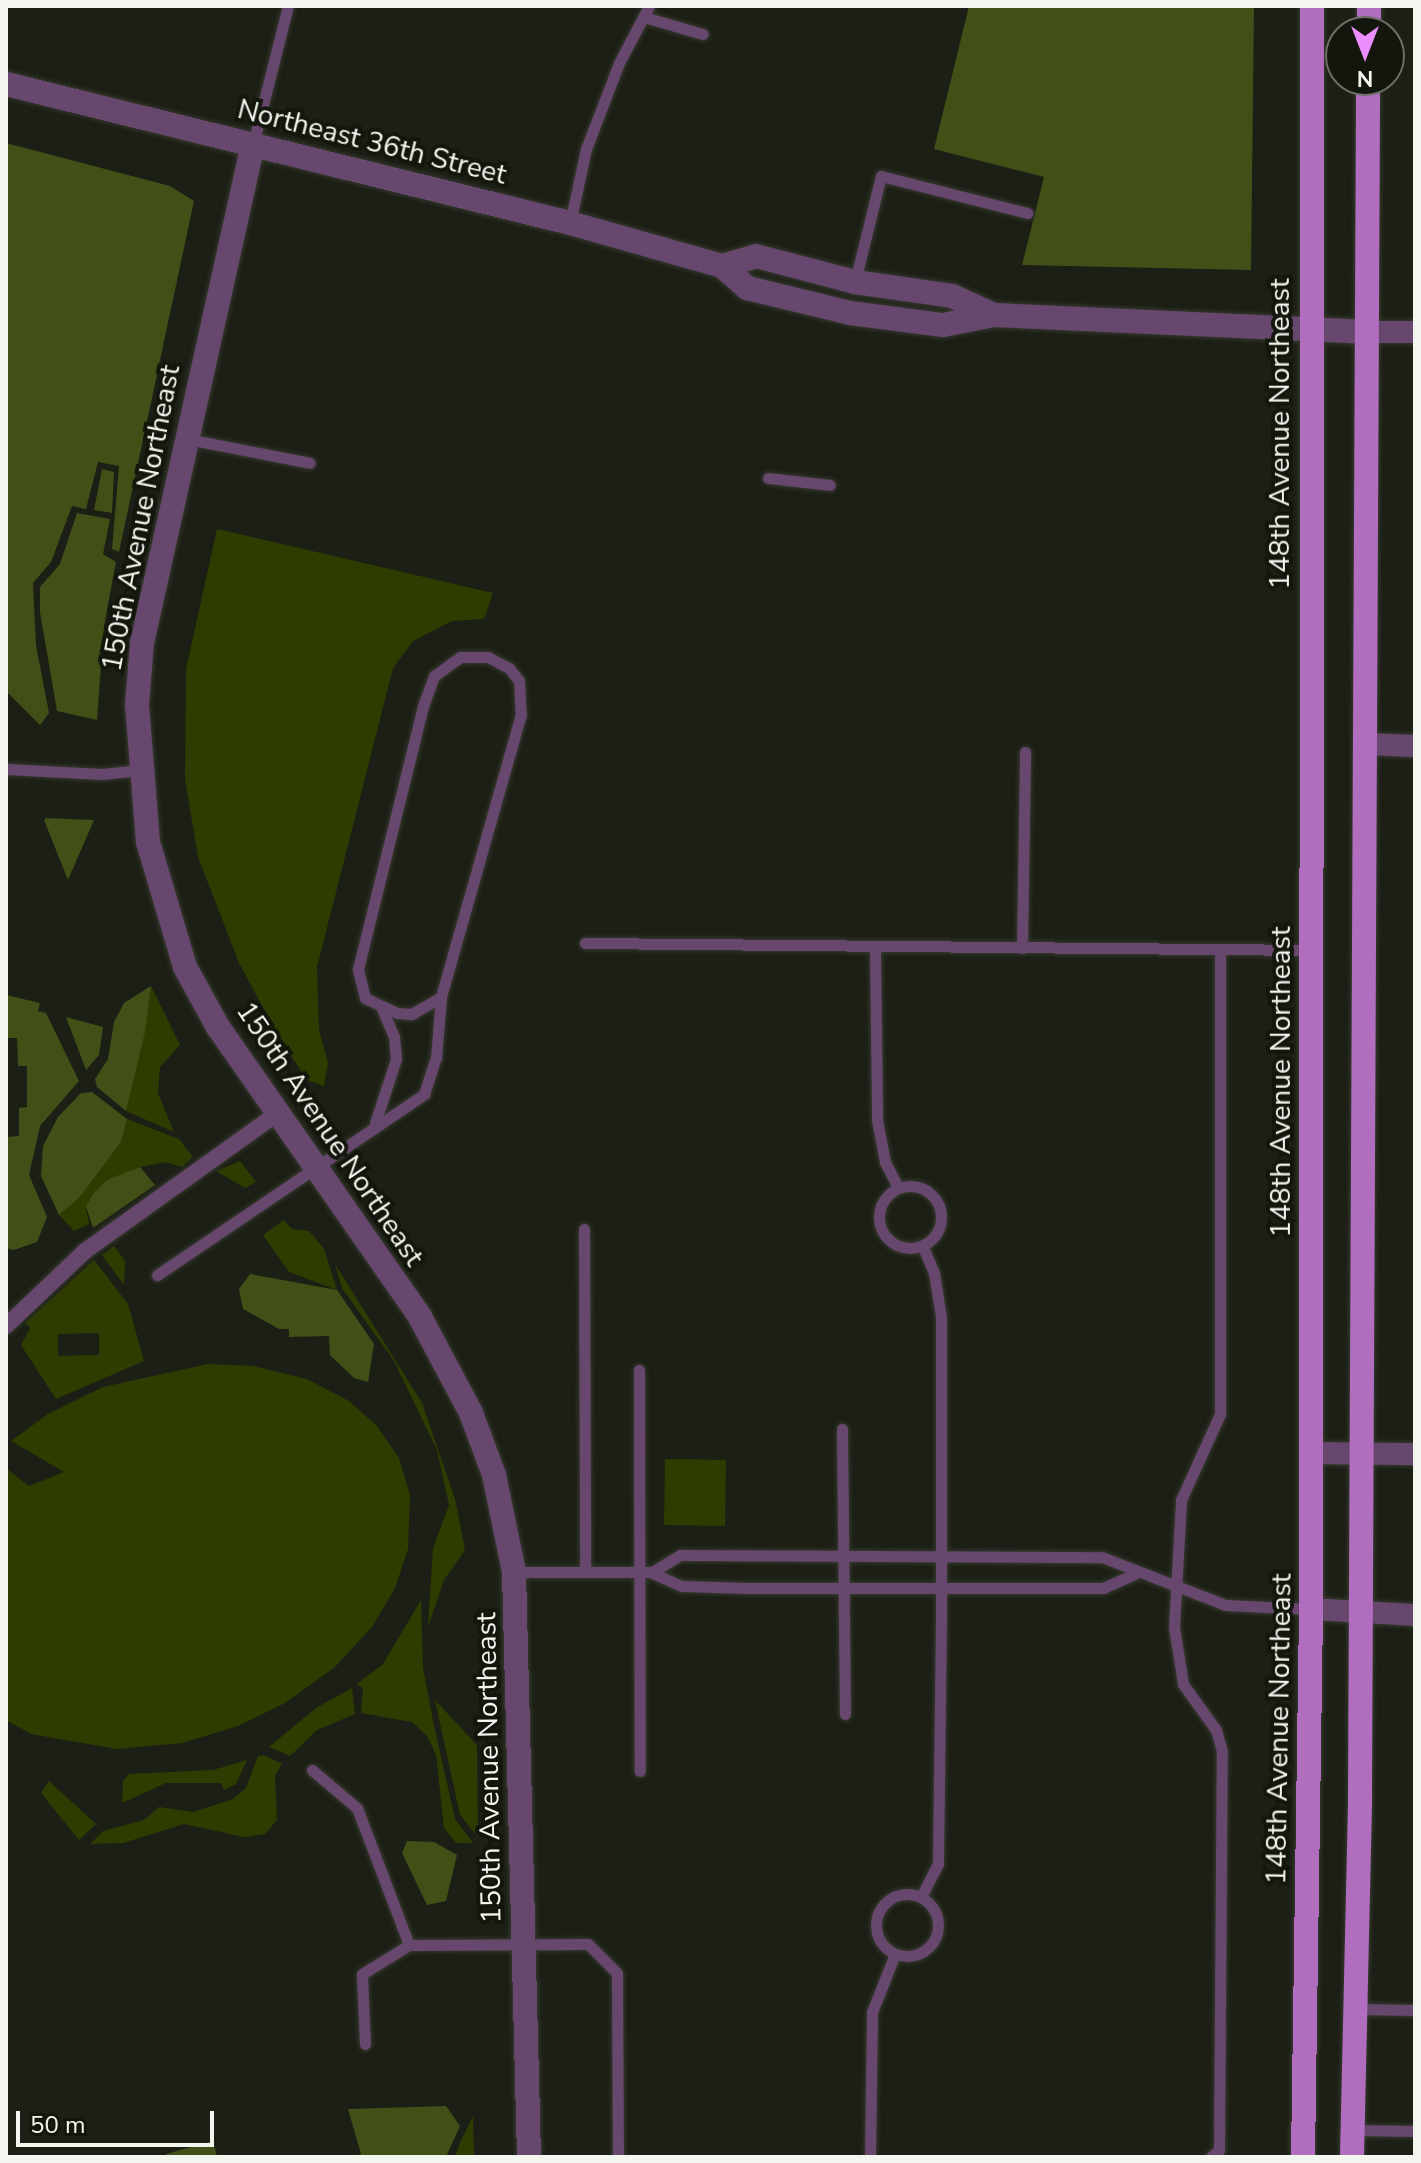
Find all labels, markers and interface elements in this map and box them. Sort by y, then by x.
north arrow [1325,16,1405,96]
text: N [1357,63,1373,93]
street label: Northeast 36th Street [234,92,510,192]
street label: 148th Avenue Northeast [1263,278,1297,590]
street label: 150th Avenue Northeast [95,362,187,674]
street label: 148th Avenue Northeast [1264,926,1298,1238]
street label: 150th Avenue Northeast [229,996,431,1272]
street label: 148th Avenue Northeast [1259,1573,1299,1885]
street label: 150th Avenue Northeast [469,1612,509,1924]
scale bar [20,2095,218,2145]
text: 50 m [30,2109,86,2141]

